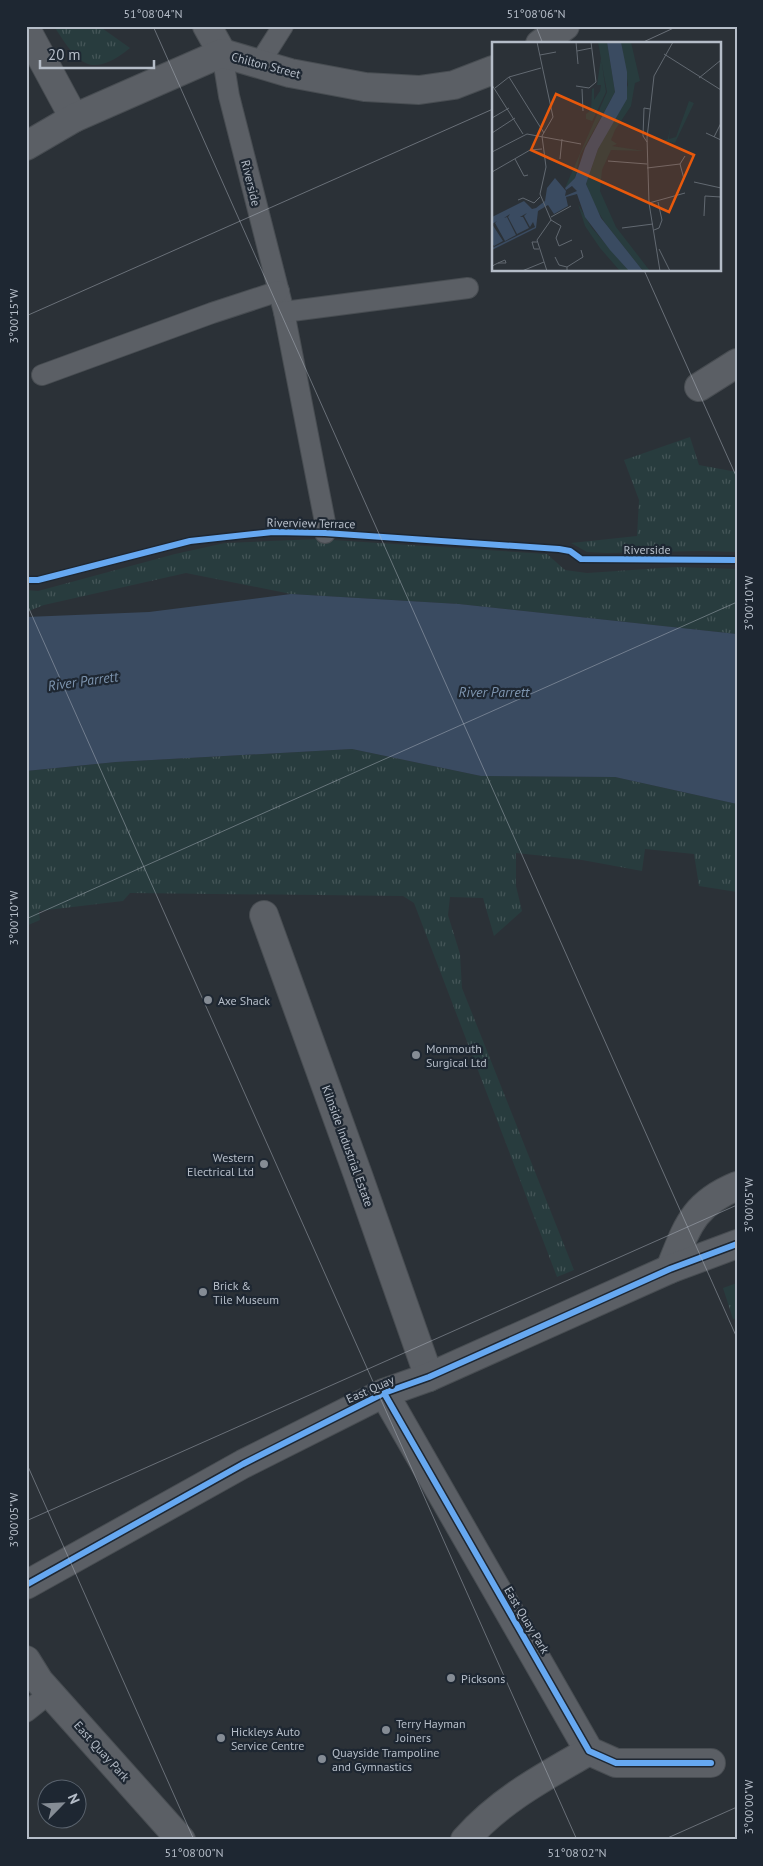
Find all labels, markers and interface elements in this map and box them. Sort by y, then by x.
text: 51°08'04"N [123,6,183,21]
text: 51°08'06"N [506,6,566,21]
scale bar [40,38,154,70]
inset map [492,42,720,271]
text: 20 m [48,45,81,64]
street label: Chilton Street [230,49,302,81]
street label: Riverside [238,158,264,208]
text: 3°00'15"W [6,289,21,343]
street label: Riverview Terrace [266,515,356,531]
street label: Riverside [623,542,671,557]
text: 3°00'10"W [741,576,756,630]
water label: River Parrett [47,667,120,695]
water label: River Parrett [459,683,530,701]
text: 3°00'10"W [6,891,21,945]
place label: Axe Shack [218,993,270,1008]
marker: Axe Shack [202,994,214,1006]
place label: Monmouth Surgical Ltd [426,1041,487,1070]
marker: Monmouth Surgical Ltd [410,1049,422,1061]
street label: Kilnside Industrial Estate [319,1083,377,1209]
place label: Western Electrical Ltd [187,1150,254,1179]
marker: Western Electrical Ltd [258,1158,270,1170]
text: 3°00'05"W [741,1178,756,1232]
place label: Brick & Tile Museum [213,1278,279,1307]
marker: Brick & Tile Museum [197,1286,209,1298]
street label: East Quay [344,1372,397,1406]
text: 3°00'05"W [6,1493,21,1547]
street label: East Quay Park [501,1584,553,1657]
place label: Picksons [461,1671,505,1686]
marker: Picksons [445,1672,457,1684]
place label: Terry Hayman Joiners [395,1716,466,1745]
street label: East Quay Park [71,1718,133,1784]
place label: Hickleys Auto Service Centre [231,1724,304,1753]
marker: Terry Hayman Joiners [380,1724,392,1736]
marker: Hickleys Auto Service Centre [215,1732,227,1744]
place label: Quayside Trampoline and Gymnastics [332,1745,439,1774]
marker: Quayside Trampoline and Gymnastics [316,1753,328,1765]
north arrow [38,1778,88,1828]
text: 3°00'00"W [741,1780,756,1834]
text: N [64,1791,84,1807]
text: 51°08'00"N [164,1845,224,1860]
text: 51°08'02"N [547,1845,607,1860]

